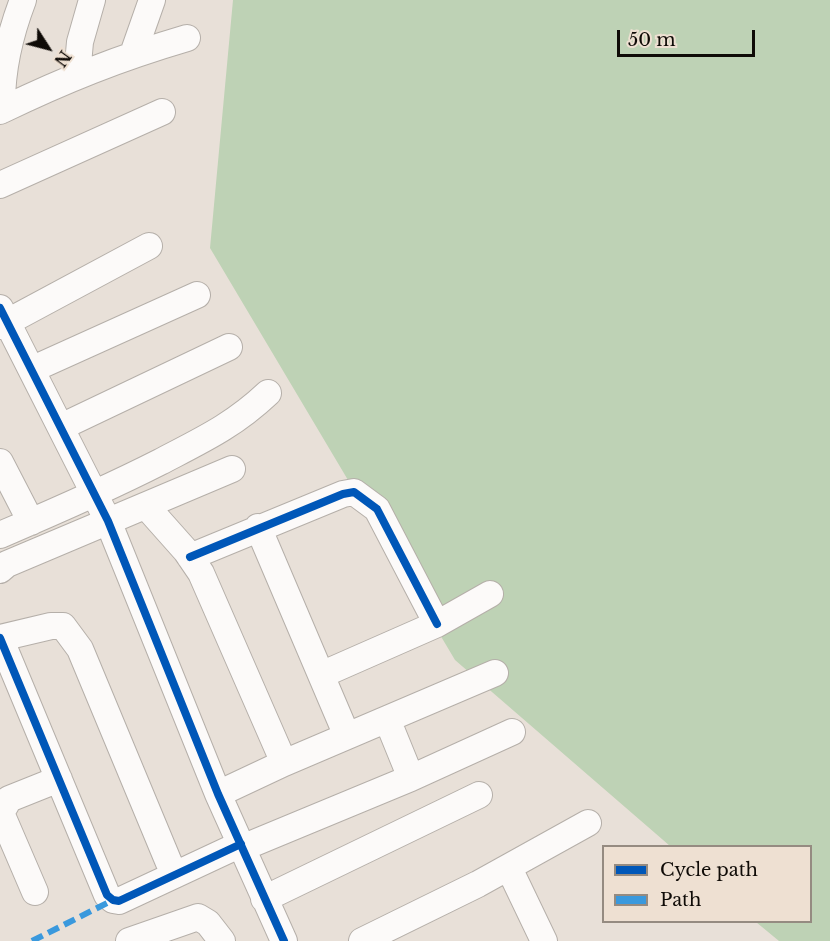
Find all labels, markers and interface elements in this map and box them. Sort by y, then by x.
north arrow [18,18,78,78]
scale bar [620,18,758,56]
text: 50 m [628,29,676,51]
text: N [50,47,75,71]
legend [602,845,812,923]
text: Cycle path [660,859,758,881]
text: Path [660,889,701,911]

